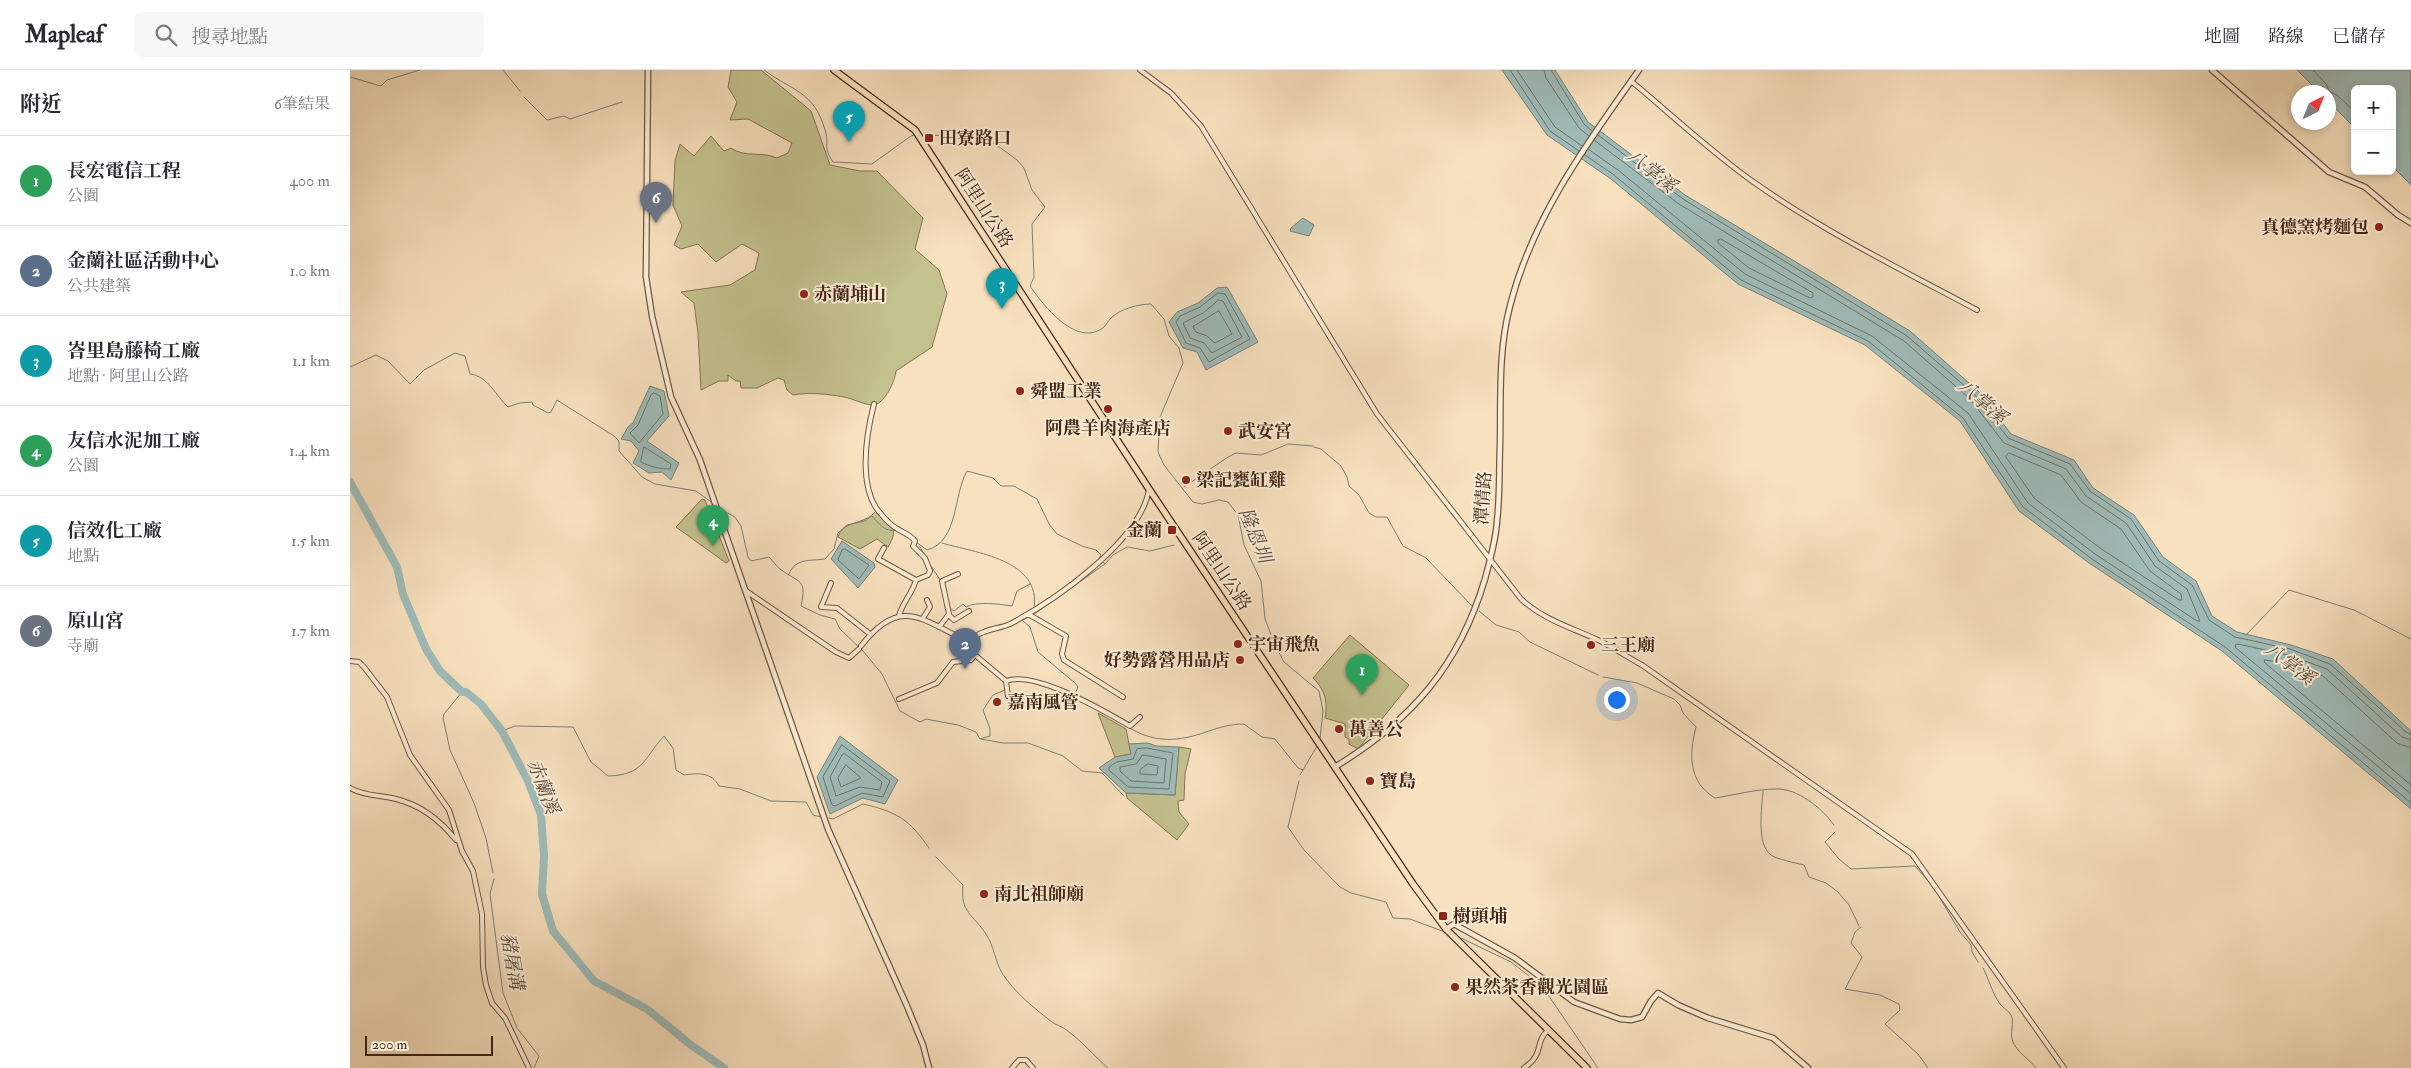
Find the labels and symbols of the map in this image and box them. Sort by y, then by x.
north arrow [2291,85,2336,130]
pin: 5 [833,101,865,142]
place label: 田寮路口 [939,127,1011,150]
marker: 田寮路口 [923,132,935,144]
water label: 八掌溪 [1622,144,1683,199]
street label: 阿里山公路 [949,164,1018,252]
pin: 6 [640,182,672,223]
place label: 真德窯烤麵包 [2261,216,2369,239]
marker: 真德窯烤麵包 [2373,221,2385,233]
pin: 3 [986,268,1018,309]
place label: 赤蘭埔山 [814,283,886,306]
marker: 赤蘭埔山 [798,288,810,300]
water label: 八掌溪 [1953,374,2013,431]
place label: 舜盟工業 [1030,380,1102,403]
marker: 舜盟工業 [1014,385,1026,397]
marker: 阿農羊肉海產店 [1102,403,1114,415]
place label: 阿農羊肉海產店 [1045,417,1171,440]
place label: 武安宮 [1238,420,1292,443]
marker: 武安宮 [1222,425,1234,437]
place label: 梁記甕缸雞 [1196,469,1286,492]
street label: 潭情路 [1470,470,1497,526]
marker: 梁記甕缸雞 [1180,474,1192,486]
water label: 隆恩圳 [1233,504,1278,569]
pin: 4 [697,505,729,546]
place label: 金蘭 [1126,519,1162,542]
marker: 金蘭 [1166,524,1178,536]
street label: 阿里山公路 [1187,528,1256,615]
pin: 2 [949,628,981,669]
place label: 宇宙飛魚 [1248,633,1320,656]
place label: 三王廟 [1601,634,1655,657]
water label: 八掌溪 [2259,637,2321,692]
marker: 宇宙飛魚 [1232,638,1244,650]
marker: 三王廟 [1585,639,1597,651]
place label: 好勢露營用品店 [1104,649,1230,672]
marker: 好勢露營用品店 [1234,654,1246,666]
pin: 1 [1346,654,1378,695]
your location [1604,687,1630,713]
place label: 嘉南風管 [1007,691,1079,714]
marker: 嘉南風管 [991,696,1003,708]
place label: 萬善公 [1349,718,1403,741]
marker: 萬善公 [1333,723,1345,735]
water label: 赤蘭溪 [522,755,565,819]
place label: 寶島 [1380,770,1416,793]
marker: 寶島 [1364,775,1376,787]
place label: 南北祖師廟 [994,883,1084,906]
marker: 南北祖師廟 [978,888,990,900]
place label: 樹頭埔 [1453,905,1508,928]
marker: 樹頭埔 [1437,910,1449,922]
water label: 豬屠溝 [495,931,529,994]
place label: 果然茶香觀光園區 [1465,976,1609,999]
marker: 果然茶香觀光園區 [1449,981,1461,993]
scale bar [365,1033,492,1056]

